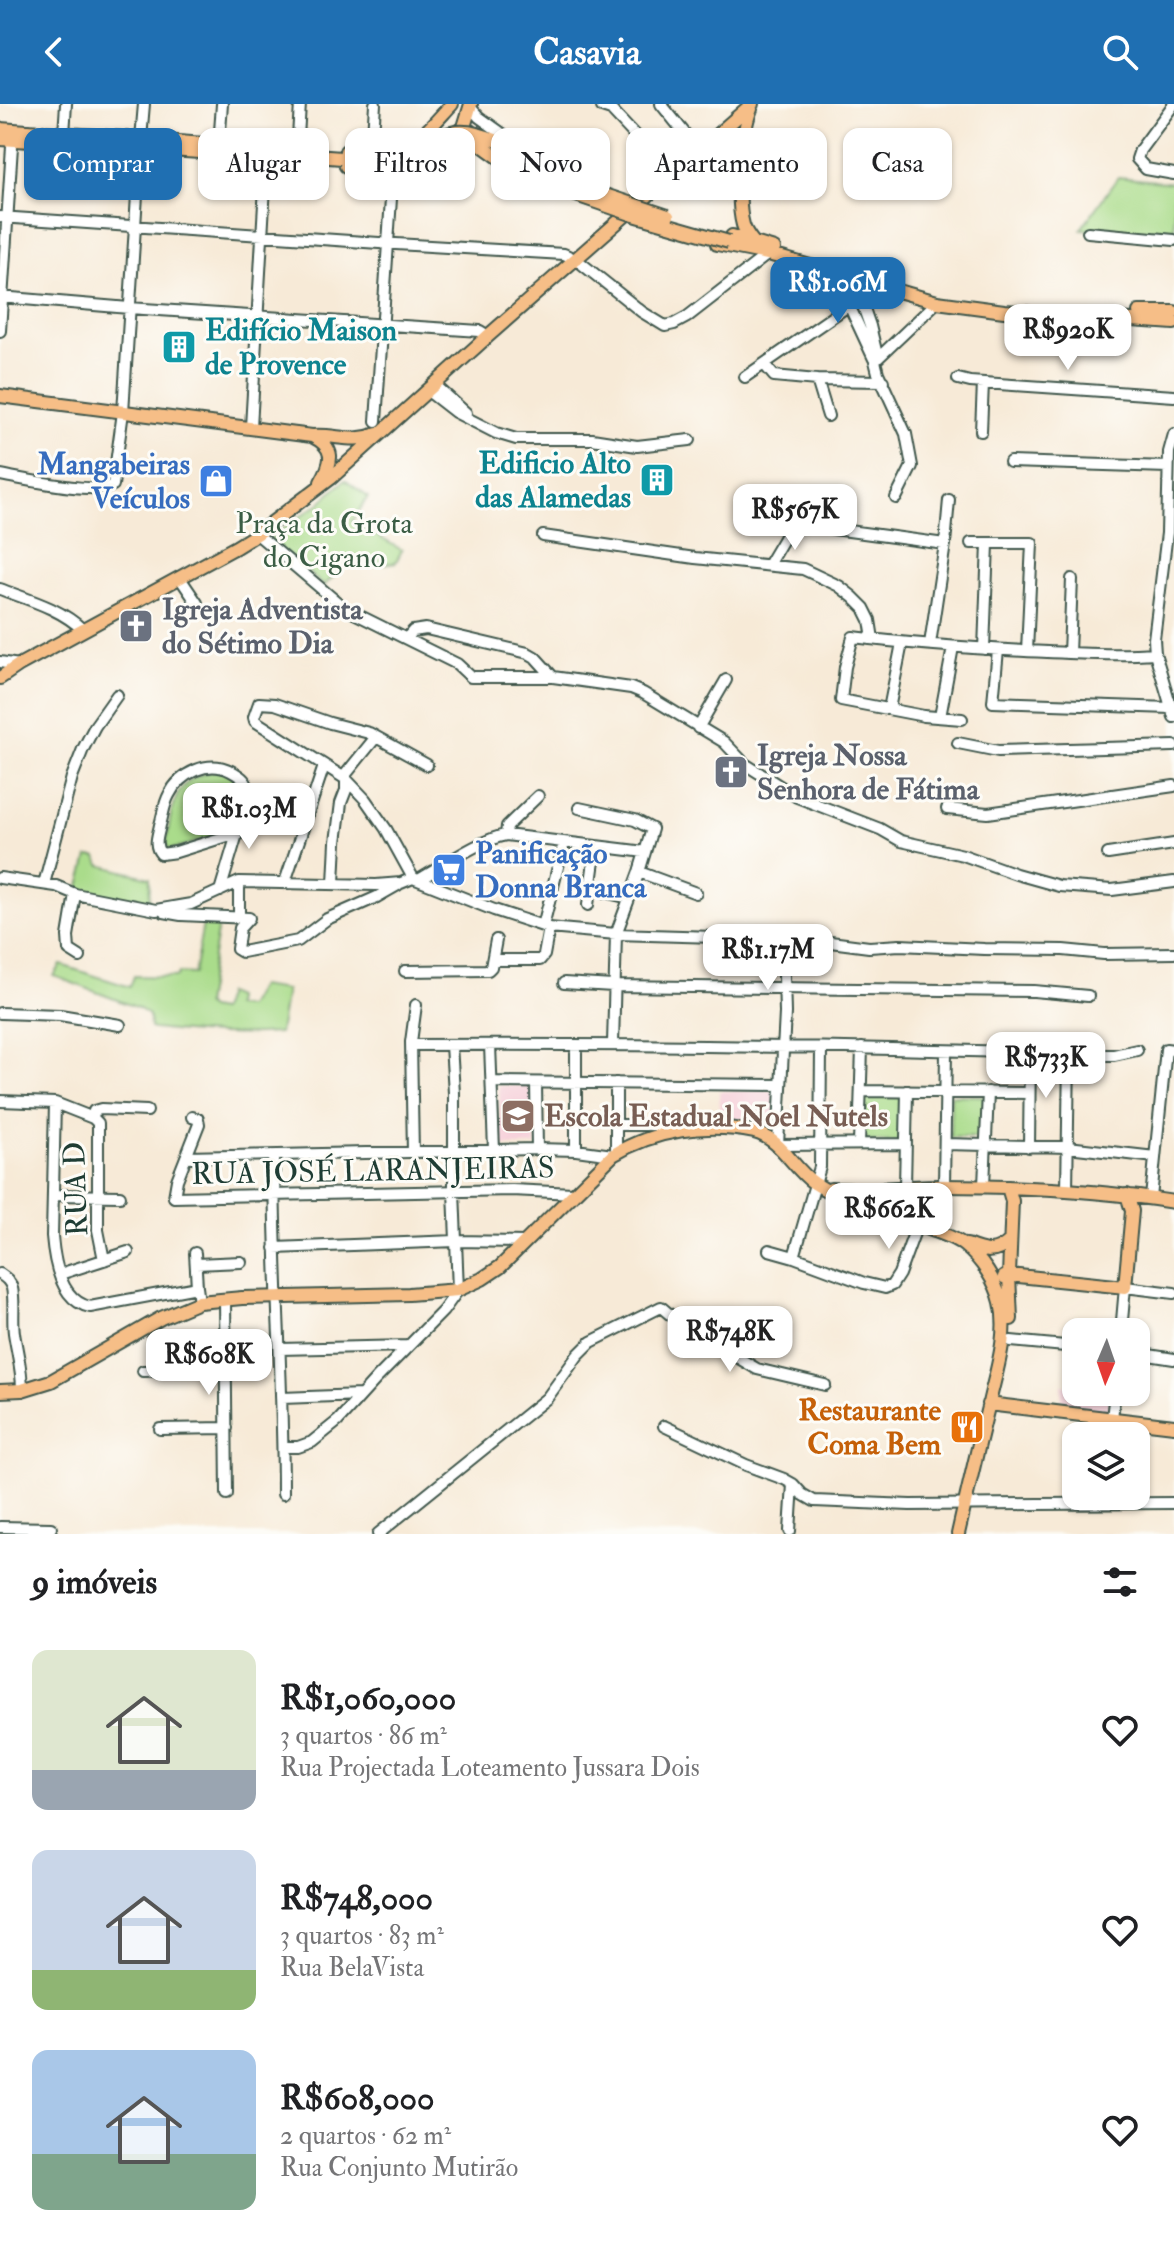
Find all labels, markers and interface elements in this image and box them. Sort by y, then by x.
icon: back [32,30,76,74]
text: Casavia [533,30,641,75]
icon: search [1098,30,1142,74]
chip: Comprar [24,128,182,200]
chip: Alugar [198,128,329,200]
chip: Filtros [345,128,475,200]
chip: Novo [491,128,610,200]
chip: Apartamento [626,128,827,200]
chip: Casa [843,128,952,200]
pin: R$1.06M [764,257,912,325]
text: R$1.06M [788,267,888,299]
pin: R$920K [1003,304,1133,372]
place label: Edifício Maison de Provence [205,312,397,383]
text: R$920K [1022,314,1114,346]
building icon: Edifício Maison de Provence [160,328,198,366]
place label: Edificio Alto das Alamedas [475,445,631,516]
place label: Mangabeiras Veículos [36,446,190,517]
building icon: Edificio Alto das Alamedas [638,461,676,499]
shop icon: Mangabeiras Veículos [197,462,235,500]
pin: R$567K [730,484,860,552]
text: R$567K [751,494,839,526]
park label: Praça da Grota do Cigano [235,505,414,576]
place label: Igreja Adventista do Sétimo Dia [162,591,364,662]
church icon: Igreja Adventista do Sétimo Dia [117,607,155,645]
place label: Igreja Nossa Senhora de Fátima [757,737,981,808]
church icon: Igreja Nossa Senhora de Fátima [712,753,750,791]
pin: R$1.03M [175,783,323,851]
text: R$1.03M [201,793,297,825]
place label: Panificação Donna Branca [475,835,648,906]
supermarket icon: Panificação Donna Branca [430,851,468,889]
pin: R$1.17M [694,924,842,992]
text: R$1.17M [721,934,815,966]
pin: R$733K [981,1032,1111,1100]
text: R$733K [1004,1042,1088,1074]
school or university icon: Escola Estadual Noel Nutels [499,1097,537,1135]
place label: Escola Estadual Noel Nutels [544,1098,888,1135]
street label: RUA D [56,1141,96,1237]
street label: RUA JOSÉ LARANJEIRAS [191,1148,555,1193]
pin: R$662K [824,1183,954,1251]
text: R$662K [844,1193,934,1225]
pin: R$748K [665,1306,795,1374]
text: R$748K [686,1316,774,1348]
north arrow [1062,1318,1150,1406]
map controls [1062,1318,1150,1510]
pin: R$608K [144,1329,274,1397]
text: R$608K [164,1339,254,1371]
place label: Restaurante Coma Bem [798,1392,942,1463]
restaurant icon: Restaurante Coma Bem [948,1408,986,1446]
button: layers [1062,1422,1150,1510]
icon: filters [1098,1560,1142,1604]
text: 9 imóveis [32,1561,157,1604]
text: R$1,060,000 [280,1677,456,1720]
icon: home [96,1682,192,1778]
icon: heart [1098,1708,1142,1752]
text: 3 quartos · 86 m² [280,1720,447,1752]
text: Rua Projectada Loteamento Jussara Dois [280,1752,700,1784]
text: R$748,000 [280,1877,433,1920]
icon: home [96,1882,192,1978]
icon: heart [1098,1908,1142,1952]
text: 3 quartos · 83 m² [280,1920,444,1952]
text: Rua BelaVista [280,1952,424,1984]
text: R$608,000 [280,2077,434,2120]
icon: home [96,2082,192,2178]
icon: heart [1098,2108,1142,2152]
text: 2 quartos · 62 m² [280,2120,451,2152]
text: Rua Conjunto Mutirão [280,2152,518,2184]

